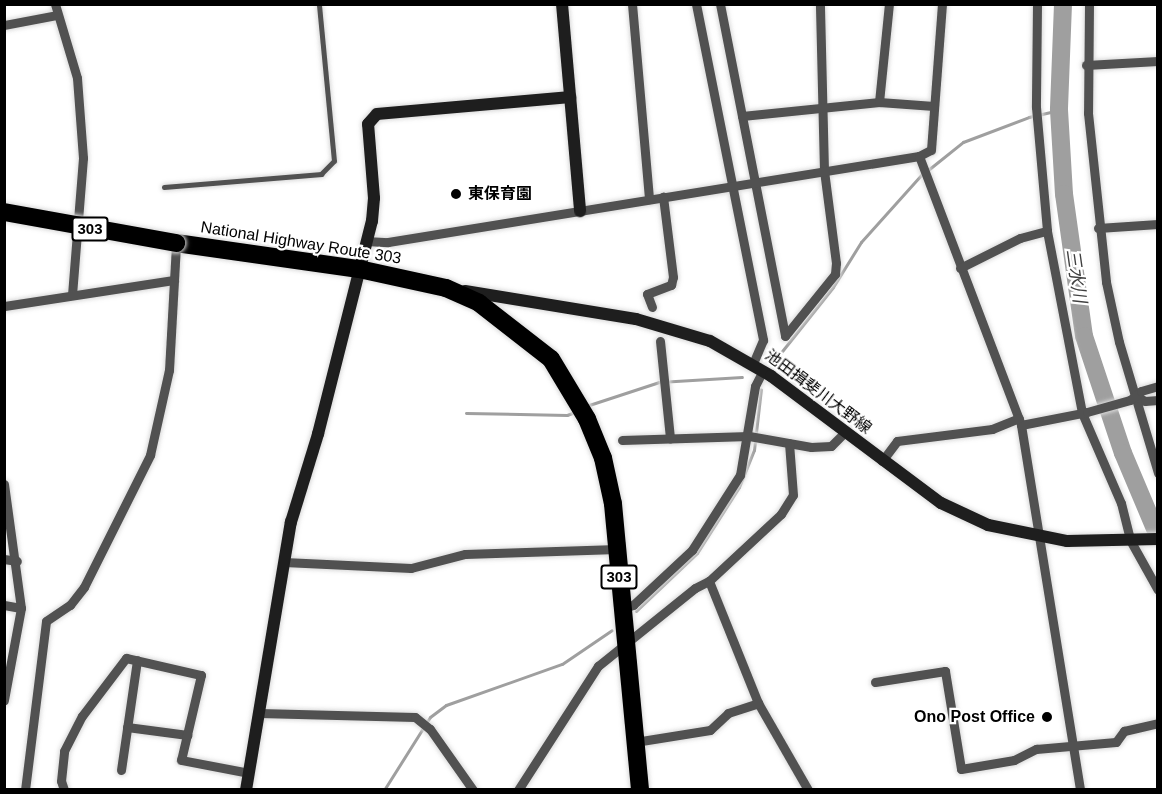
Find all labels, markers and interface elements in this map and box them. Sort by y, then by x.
place label: 東保育園 [468,184,532,204]
marker: 東保育園 [449,187,463,201]
road number: 303 [70,217,110,241]
street label: National Highway Route 303 [199,218,403,268]
water label: 三水川 [1062,248,1090,304]
street label: 池田揖斐川大野線 [761,346,875,438]
road number: 303 [600,565,638,589]
place label: Ono Post Office [914,707,1035,727]
marker: Ono Post Office [1040,710,1054,724]

